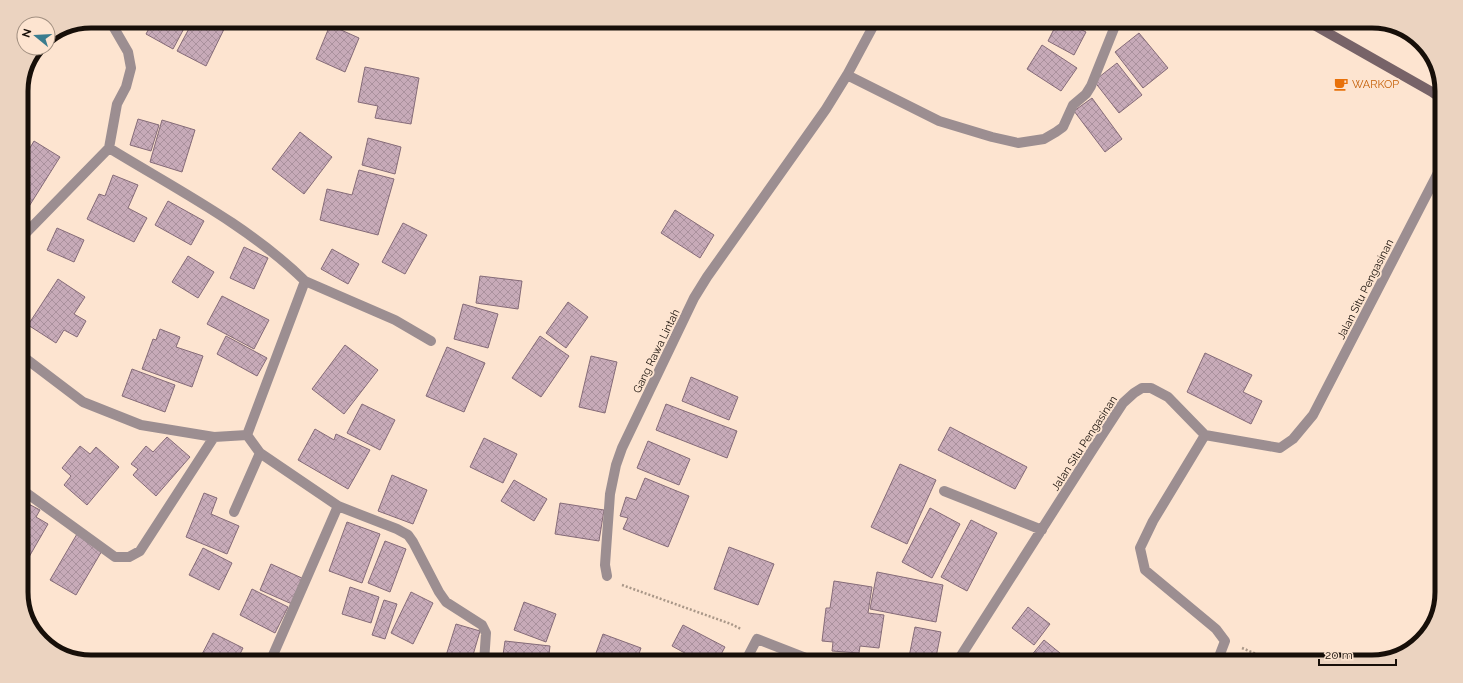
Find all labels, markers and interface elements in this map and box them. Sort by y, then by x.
north arrow [16,16,56,56]
text: N [19,27,34,39]
cafe icon: WARKOP [1333,76,1349,92]
place label: WARKOP [1352,78,1399,91]
street label: Jalan Situ Pengasinan [1335,237,1396,341]
street label: Gang Rawa Lintah [631,307,682,395]
street label: Jalan Situ Pengasinan [1049,393,1120,493]
scale bar [1319,641,1396,667]
text: 20 m [1325,648,1353,662]

